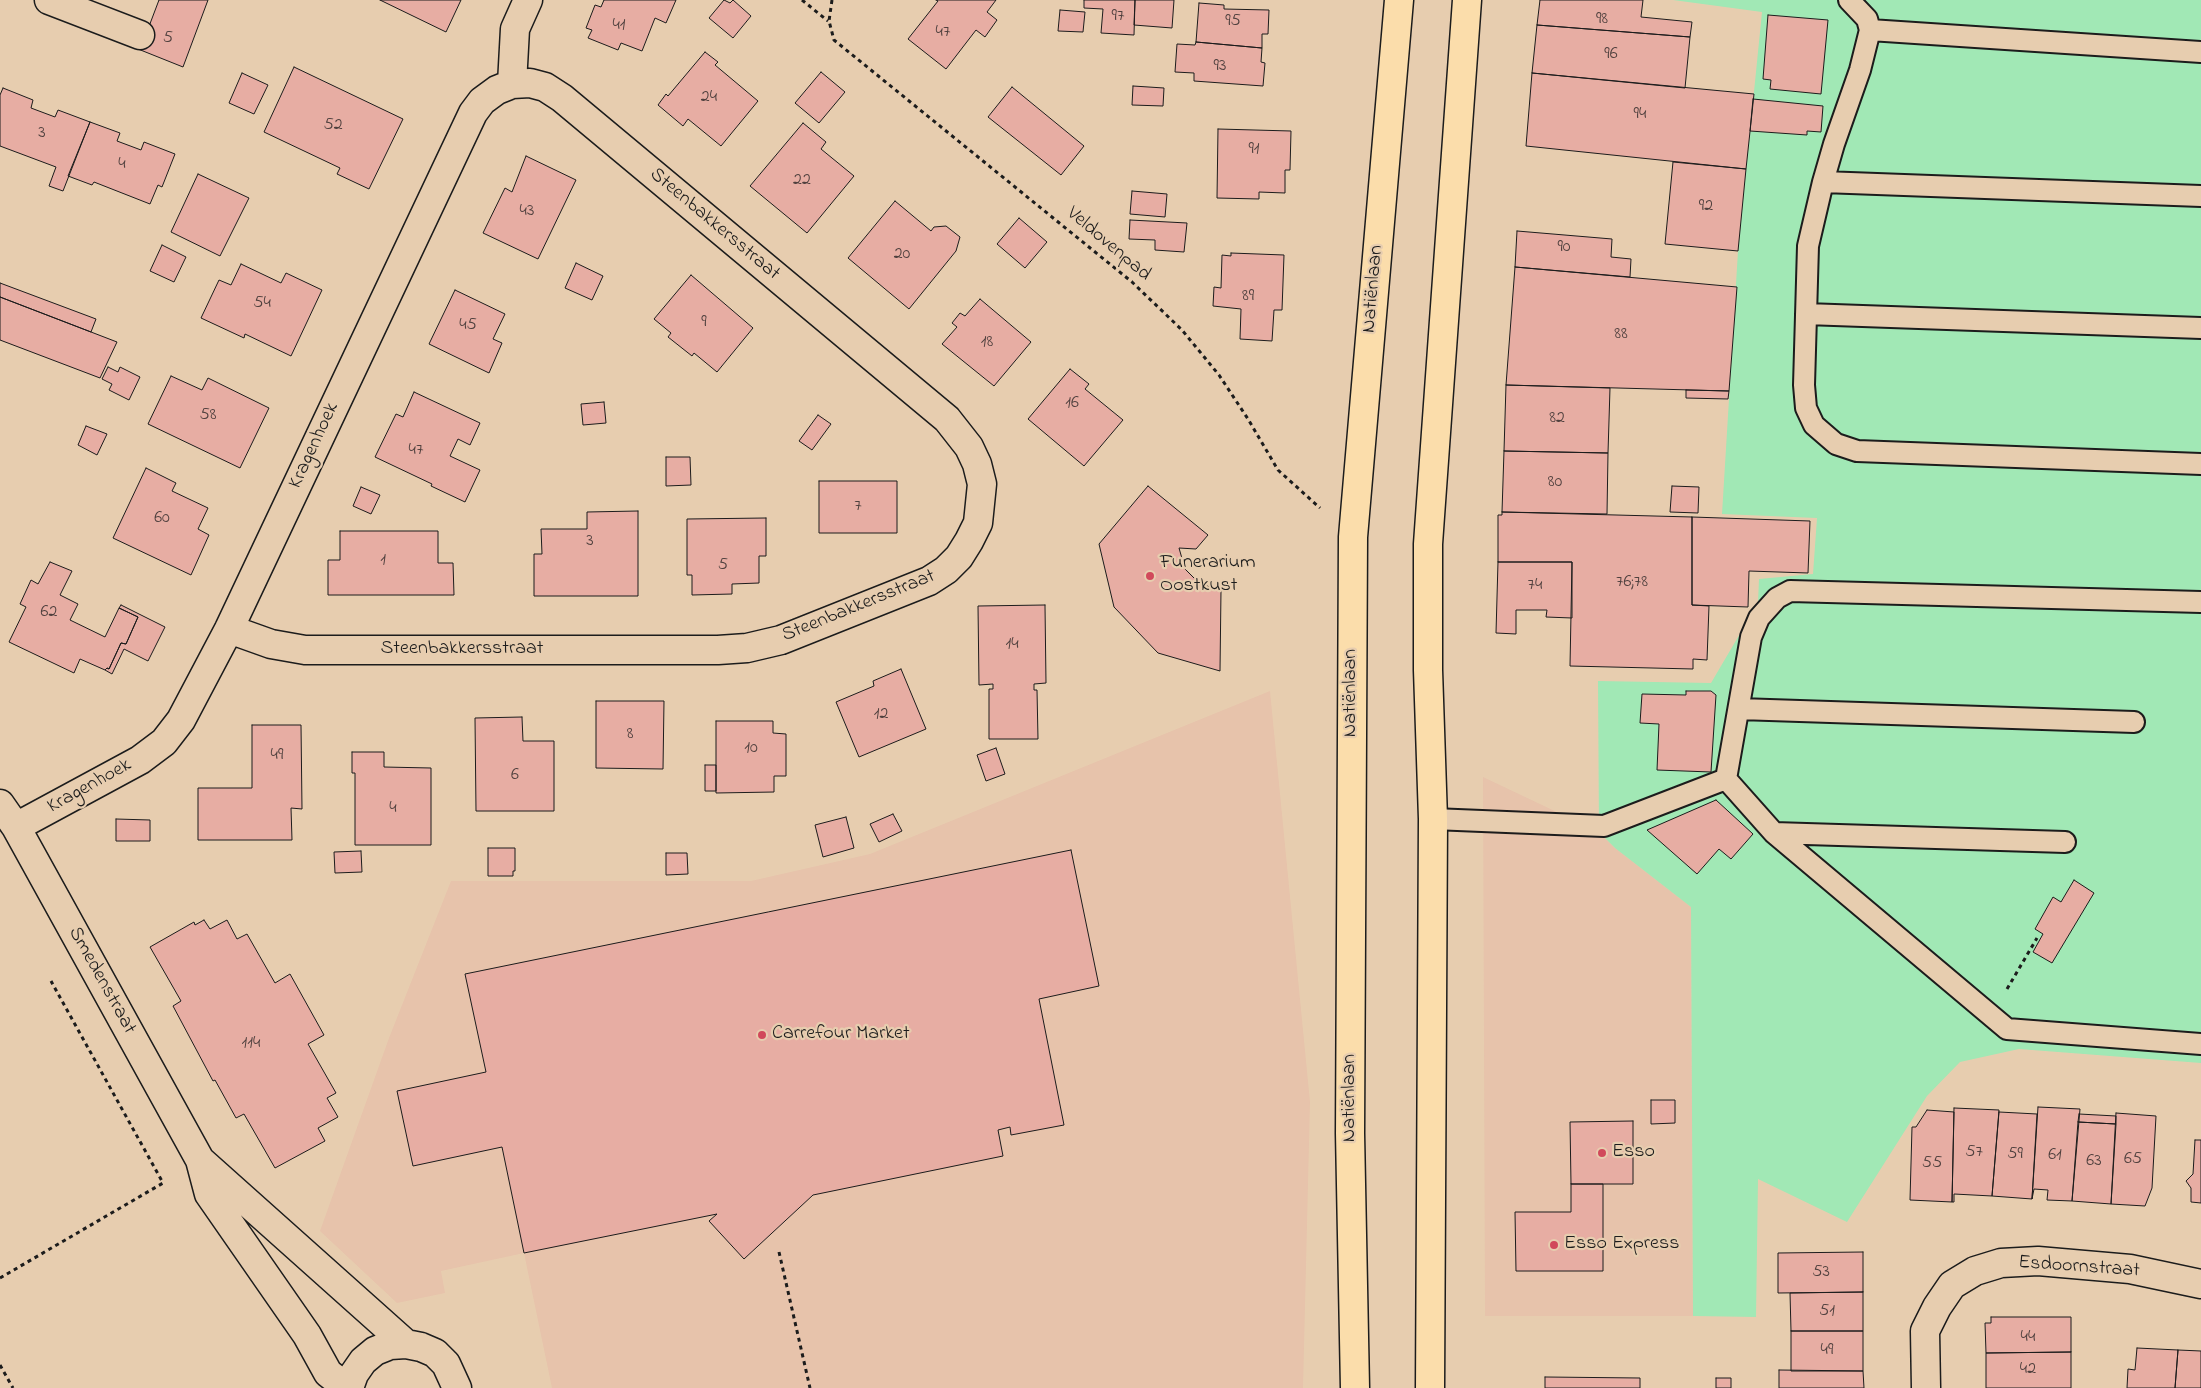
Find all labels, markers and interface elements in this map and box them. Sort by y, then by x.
house number: 97 [1112,6,1124,28]
house number: 98 [1596,9,1608,31]
house number: 95 [1225,11,1241,33]
house number: 41 [612,15,626,37]
house number: 47 [936,22,950,44]
house number: 5 [163,28,173,50]
house number: 96 [1604,44,1618,66]
house number: 93 [1214,56,1226,78]
house number: 24 [701,87,717,109]
house number: 94 [1634,104,1646,126]
house number: 52 [323,115,343,137]
house number: 3 [38,123,46,145]
house number: 91 [1248,139,1260,161]
house number: 4 [118,154,126,176]
street label: Steenbakkersstraat [644,163,784,287]
house number: 22 [793,170,811,192]
house number: 92 [1699,196,1713,218]
house number: 43 [520,201,534,223]
street label: Veldovenpad [1061,203,1155,287]
house number: 90 [1557,237,1571,259]
house number: 20 [894,244,910,266]
street label: Natiënlaan [1358,244,1390,334]
house number: 89 [1242,286,1254,308]
house number: 54 [253,293,271,315]
house number: 9 [701,312,707,334]
house number: 45 [459,315,477,337]
house number: 88 [1614,324,1628,346]
house number: 18 [981,332,993,354]
house number: 16 [1065,393,1079,415]
street label: Kragenhoek [285,399,345,493]
house number: 58 [199,405,217,427]
house number: 82 [1549,408,1565,430]
house number: 47 [409,440,423,462]
house number: 80 [1548,472,1562,494]
house number: 7 [854,496,862,518]
house number: 60 [154,508,170,530]
house number: 3 [586,531,594,553]
house number: 1 [380,550,386,572]
place label: Funerarium Oostkust [1160,552,1255,599]
house number: 5 [718,555,728,577]
street label: Steenbakkersstraat [779,565,939,649]
marker: Funerarium Oostkust [1144,570,1156,582]
house number: 76;78 [1616,572,1648,594]
house number: 74 [1528,575,1542,597]
house number: 62 [41,602,57,624]
house number: 14 [1005,634,1019,656]
street label: Steenbakkersstraat [381,638,543,662]
street label: Natiënlaan [1340,649,1364,737]
house number: 12 [874,704,888,726]
house number: 8 [627,724,633,746]
house number: 10 [744,738,758,760]
house number: 49 [271,745,283,767]
street label: Kragenhoek [44,754,136,820]
house number: 6 [511,765,519,787]
house number: 4 [389,798,397,820]
street label: Smedenstraat [62,923,140,1039]
place label: Carrefour Market [772,1023,910,1047]
marker: Carrefour Market [756,1029,768,1041]
house number: 114 [242,1033,260,1055]
street label: Natiënlaan [1339,1054,1363,1142]
place label: Esso [1612,1141,1655,1165]
house number: 57 [1965,1142,1983,1164]
house number: 59 [2007,1144,2023,1166]
house number: 61 [2048,1145,2062,1167]
marker: Esso [1596,1147,1608,1159]
house number: 65 [2124,1149,2142,1171]
house number: 63 [2086,1151,2102,1173]
house number: 55 [1922,1153,1942,1175]
place label: Esso Express [1564,1233,1679,1257]
marker: Esso Express [1548,1239,1560,1251]
street label: Esdoornstraat [2017,1252,2141,1284]
house number: 53 [1812,1262,1830,1284]
house number: 51 [1819,1301,1835,1323]
house number: 44 [2021,1327,2035,1349]
house number: 49 [1821,1340,1833,1362]
house number: 42 [2020,1359,2036,1381]

